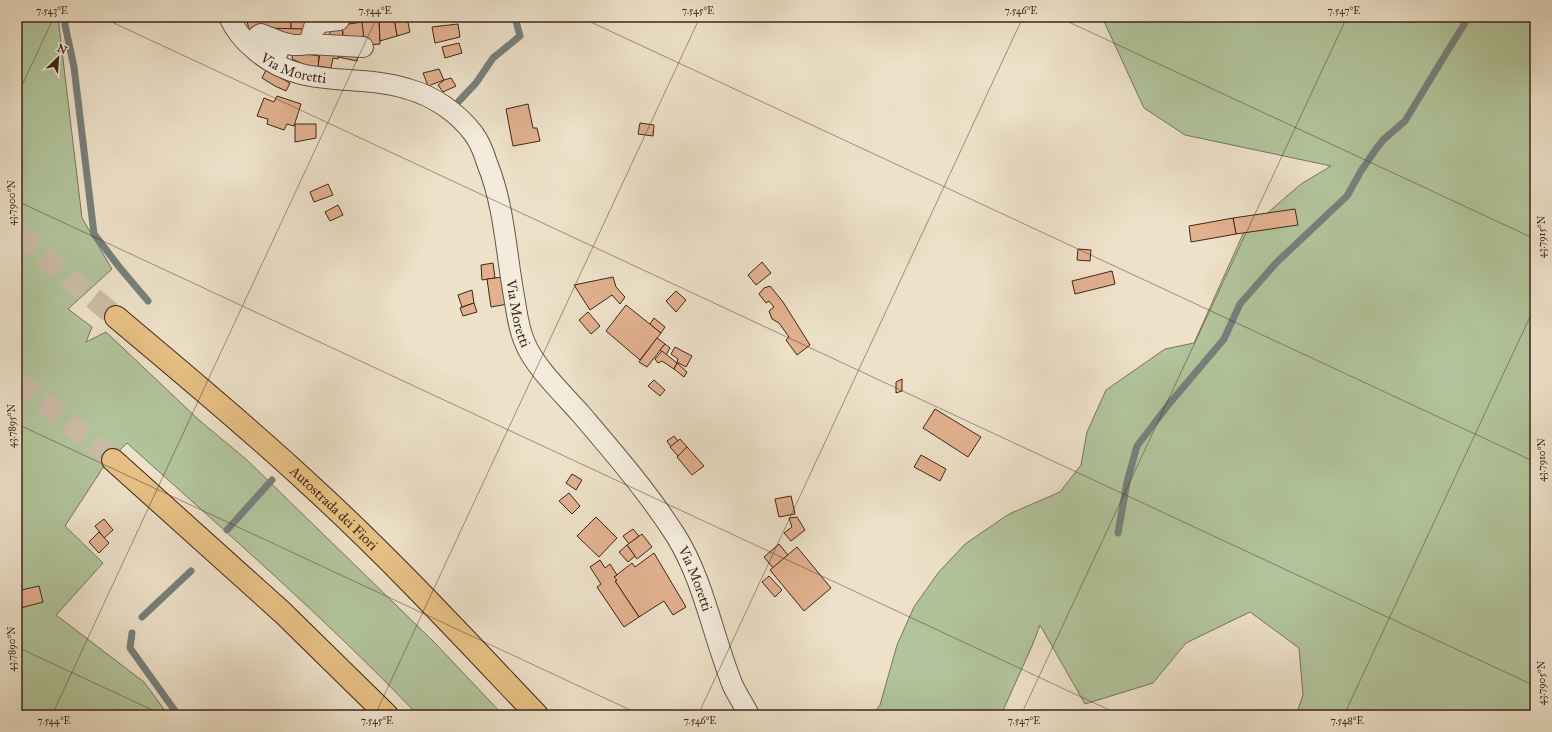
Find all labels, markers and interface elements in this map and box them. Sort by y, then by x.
text: 7.543°E [36,5,68,17]
text: 7.544°E [358,5,392,17]
text: 7.545°E [682,5,714,17]
text: 7.546°E [1004,5,1038,17]
text: 7.547°E [1328,5,1360,17]
north arrow [38,38,78,78]
text: N [55,42,70,58]
street label: Via Moretti [257,48,327,87]
text: 43.7900°N [6,180,18,226]
text: 43.7915°N [1536,215,1548,258]
street label: Via Moretti [503,278,534,350]
text: 43.7895°N [6,404,18,448]
text: 43.7910°N [1536,438,1548,482]
street label: Autostrada dei Fiori [286,462,382,554]
street label: Via Moretti [674,542,716,613]
text: 43.7890°N [6,626,18,672]
text: 43.7905°N [1536,660,1548,705]
text: 7.544°E [37,715,71,727]
text: 7.545°E [361,715,393,727]
text: 7.546°E [683,715,717,727]
text: 7.547°E [1008,715,1040,727]
text: 7.548°E [1330,715,1364,727]

